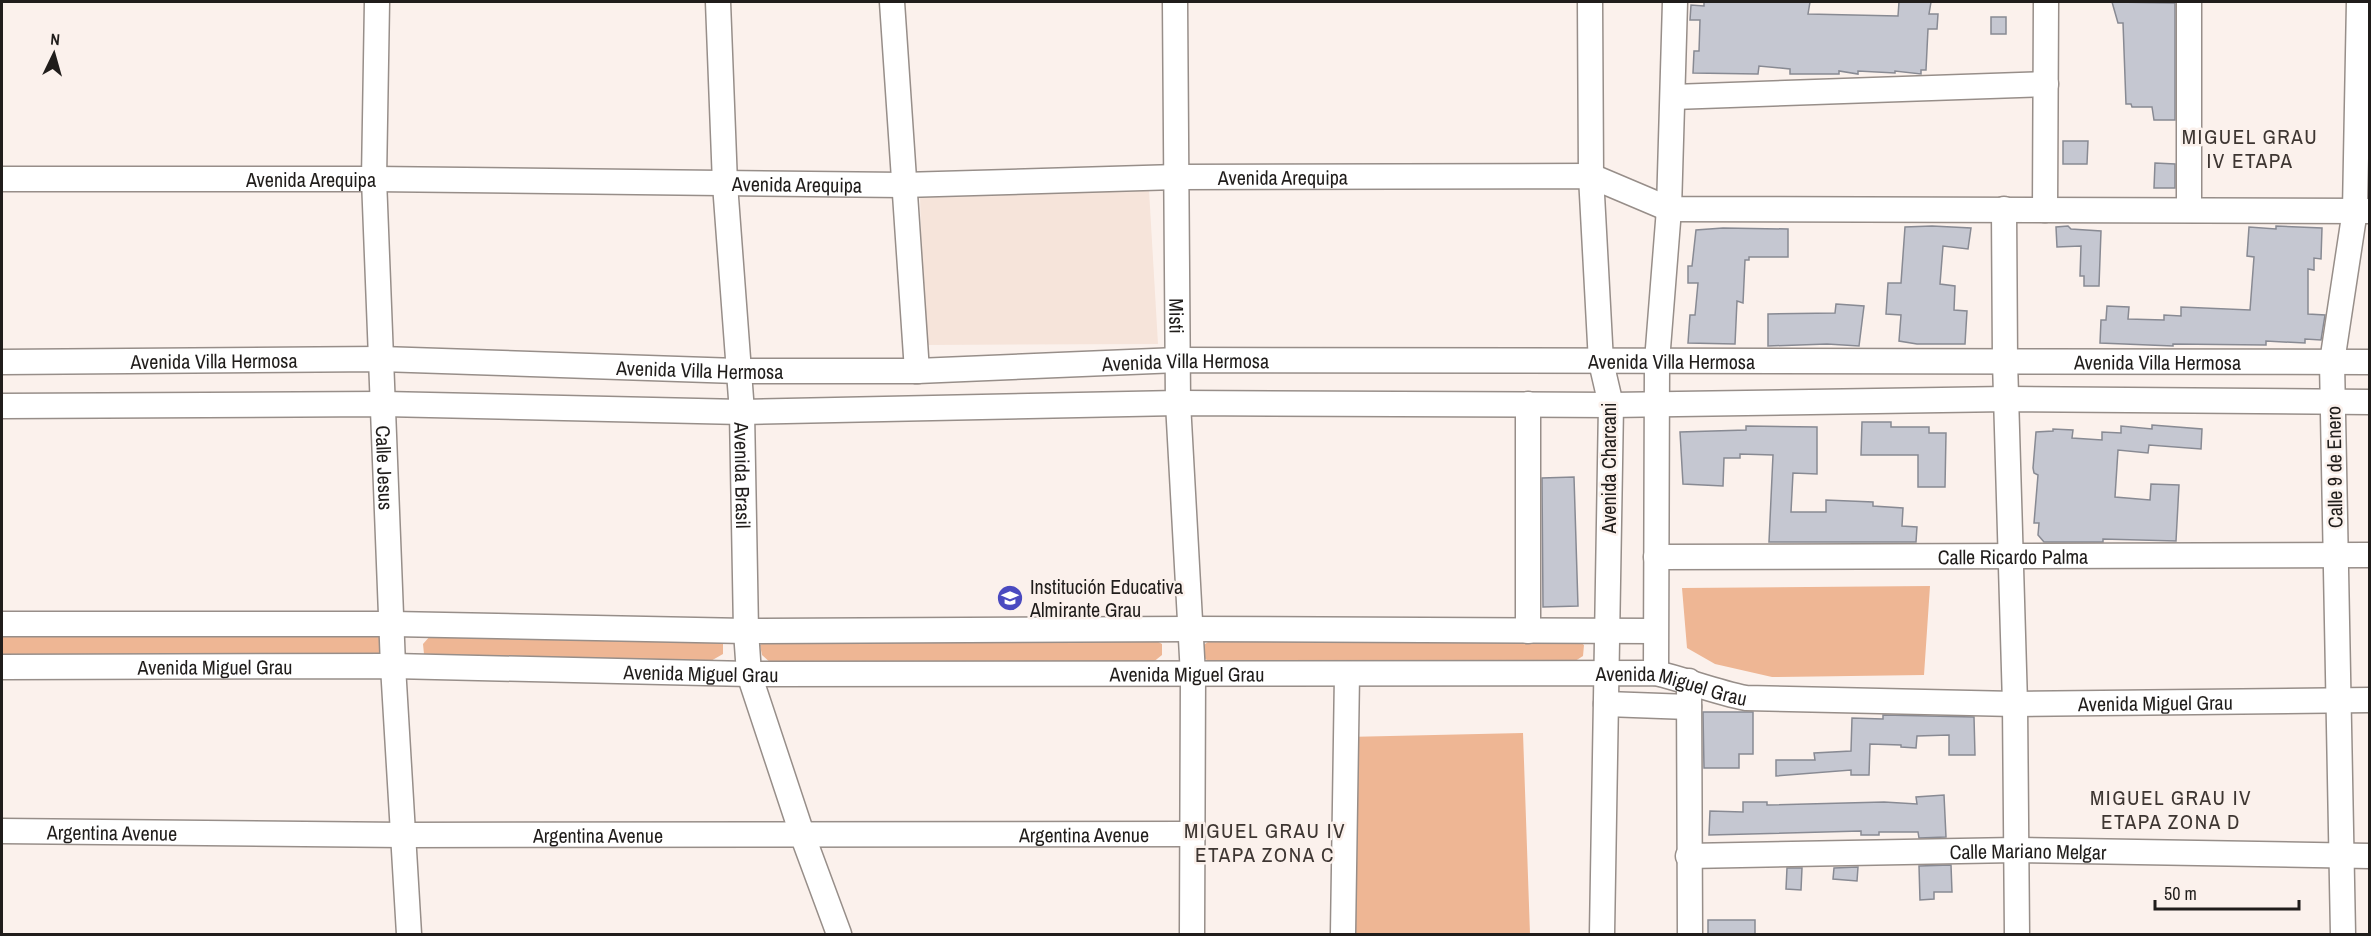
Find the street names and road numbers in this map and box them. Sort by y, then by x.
street label: Avenida Arequipa [1217,163,1348,190]
street label: Avenida Arequipa [245,166,376,193]
street label: Avenida Arequipa [731,170,862,198]
street label: Misti [1164,298,1191,334]
street label: Avenida Villa Hermosa [129,346,298,374]
street label: Avenida Villa Hermosa [1100,346,1269,377]
street label: Avenida Villa Hermosa [1587,347,1755,374]
street label: Avenida Villa Hermosa [2073,348,2241,375]
street label: Avenida Villa Hermosa [615,353,783,385]
street label: Avenida Charcani [1595,403,1622,535]
street label: Calle 9 de Enero [2319,406,2349,528]
street label: Avenida Brasil [729,421,758,529]
street label: Calle Jesus [370,425,400,511]
street label: Calle Ricardo Palma [1938,542,2088,570]
street label: Avenida Miguel Grau [137,653,292,680]
street label: Avenida Miguel Grau [622,658,778,688]
street label: Avenida Miguel Grau [1108,660,1264,687]
street label: Avenida Miguel Grau [1594,660,1750,711]
street label: Avenida Miguel Grau [2077,688,2233,717]
street label: Argentina Avenue [46,818,177,846]
street label: Argentina Avenue [532,821,663,848]
street label: Argentina Avenue [1018,821,1149,848]
street label: Calle Mariano Melgar [1949,836,2107,865]

